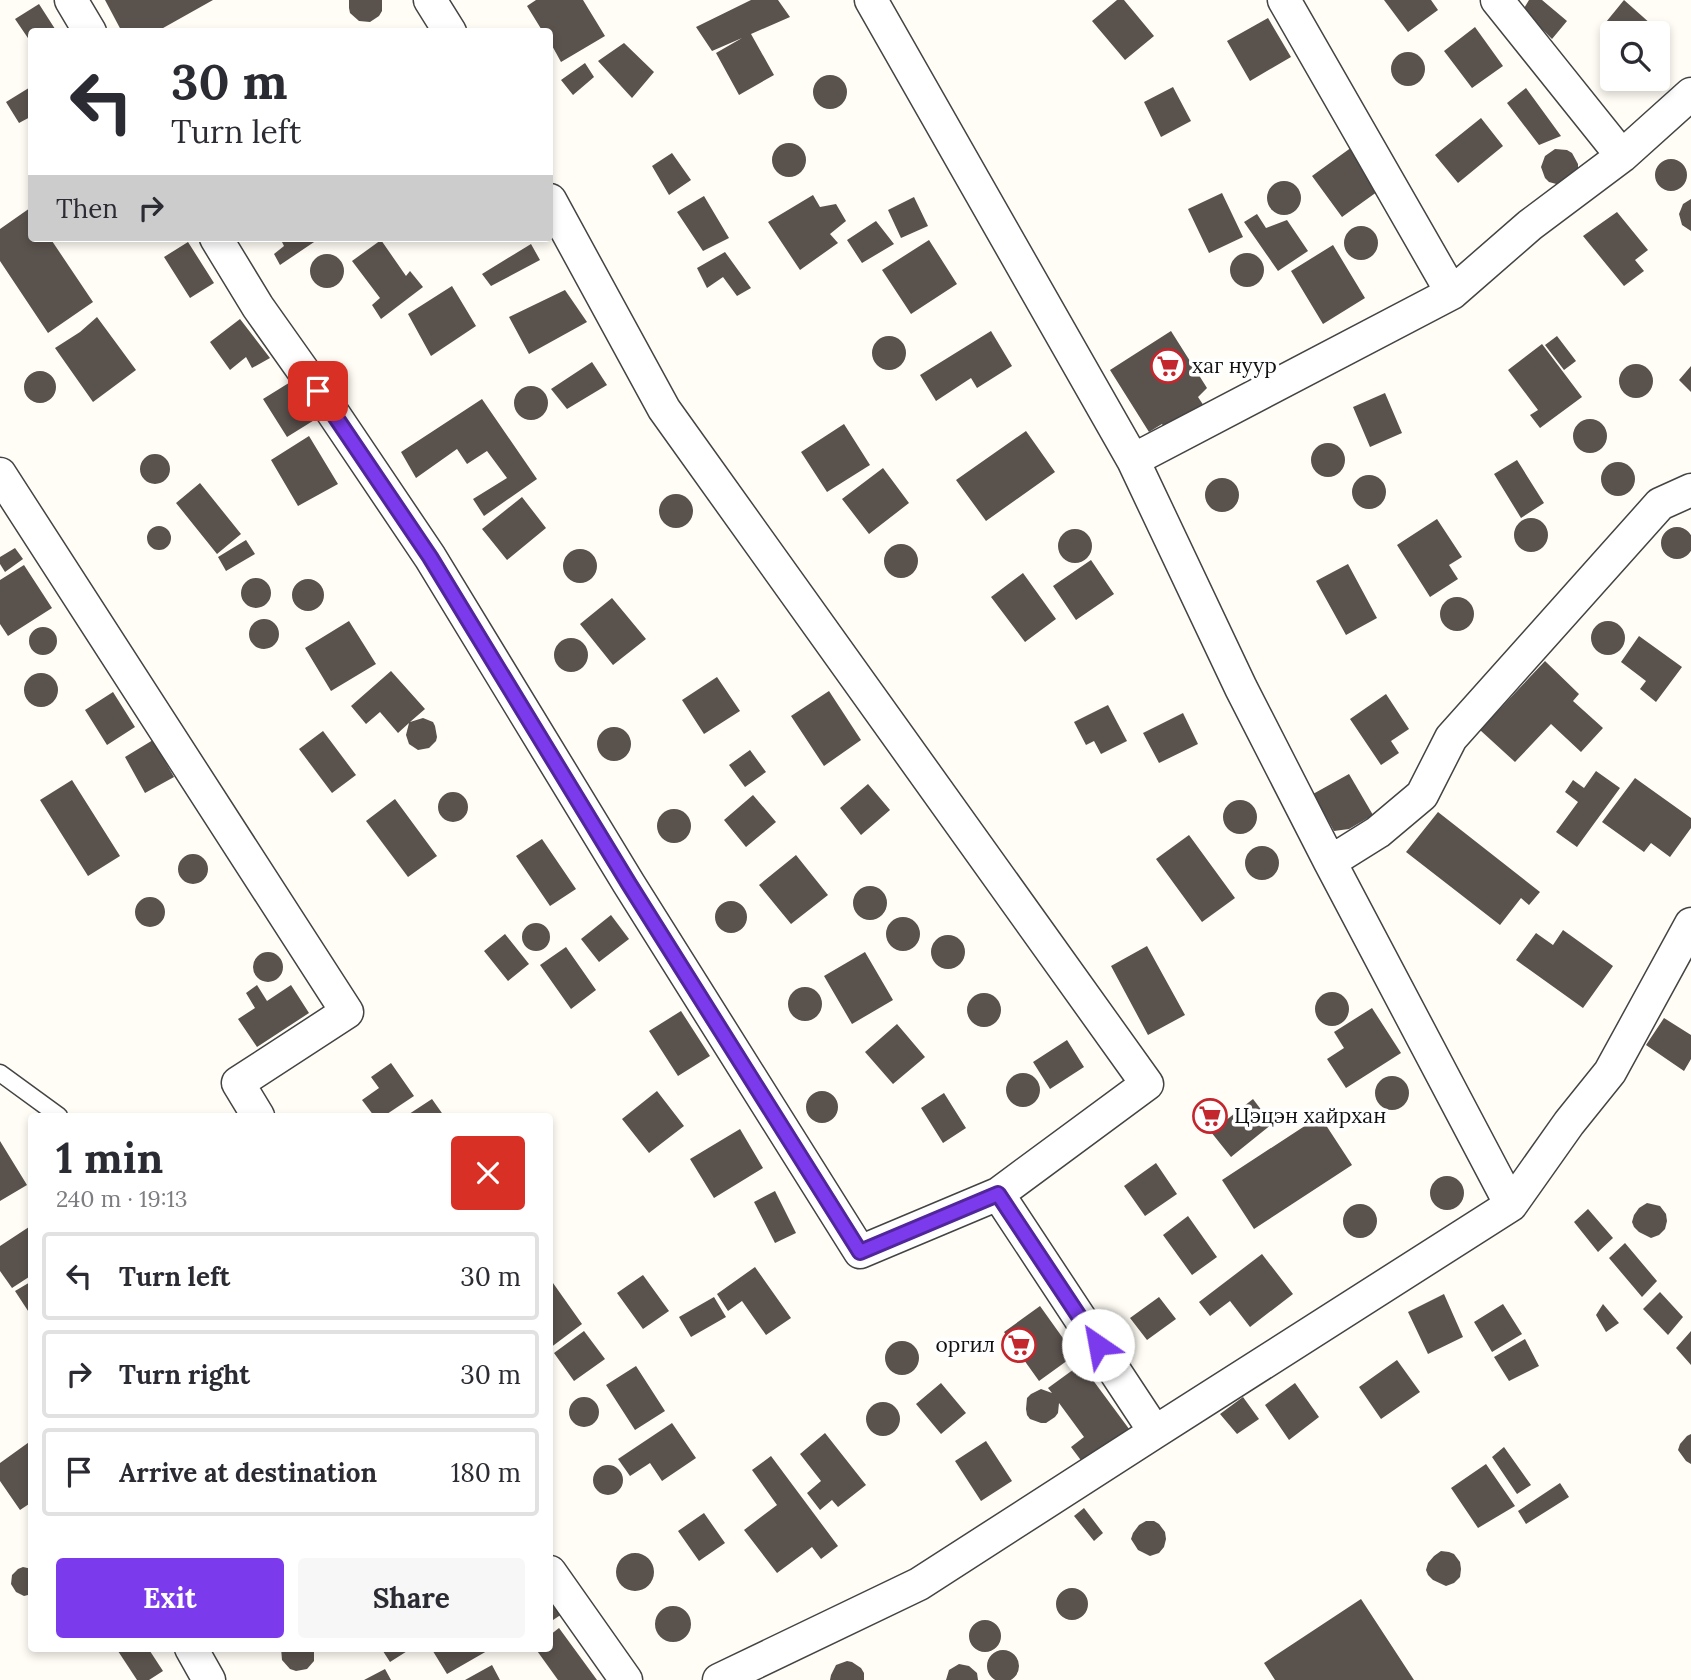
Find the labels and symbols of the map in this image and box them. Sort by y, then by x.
supermarket icon: хаг нуур [1149,347,1187,385]
place label: хаг нуур [1192,352,1277,379]
pin [288,361,348,421]
supermarket icon: Цэцэн хайрхан [1191,1097,1229,1135]
place label: Цэцэн хайрхан [1234,1102,1386,1129]
position arrow [1061,1308,1135,1382]
supermarket icon: оргил [1000,1326,1038,1364]
place label: оргил [935,1331,995,1358]

